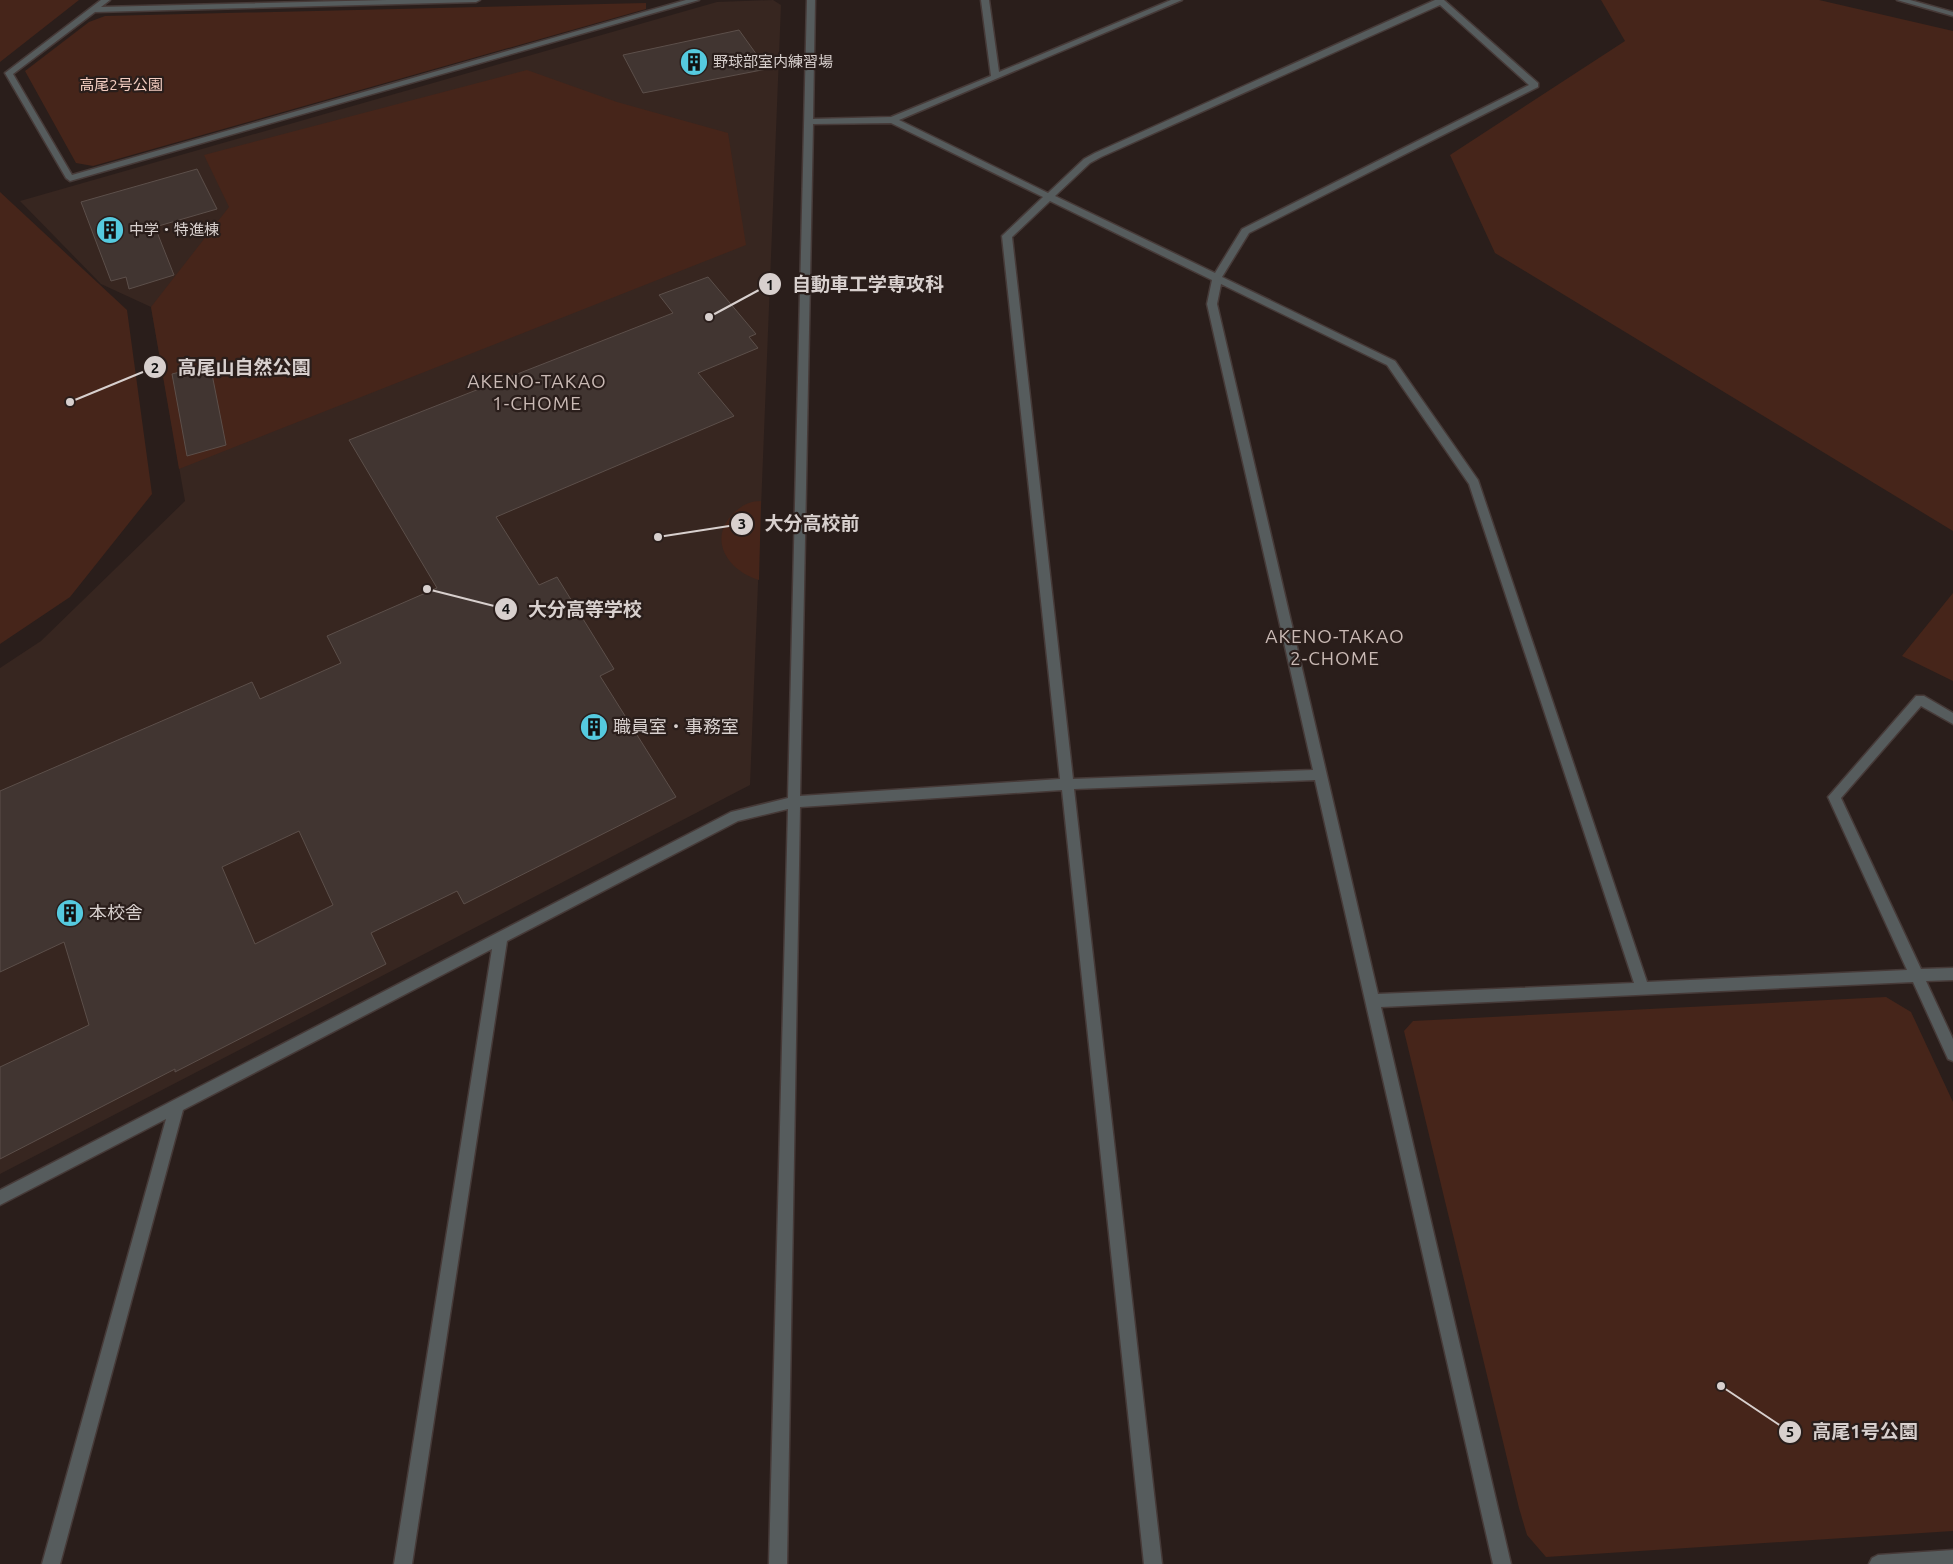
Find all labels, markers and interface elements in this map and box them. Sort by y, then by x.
building icon: 野球部室内練習場 [679,47,709,77]
place label: 野球部室内練習場 [713,53,833,70]
park label: 高尾2号公園 [79,76,163,93]
building icon: 中学・特進棟 [95,215,125,245]
place label: 中学・特進棟 [129,221,219,238]
callout: 自動車工学専攻科 [757,267,954,301]
text: 自動車工学専攻科 [792,273,944,295]
text: 1 [766,276,774,293]
callout: 高尾山自然公園 [143,350,321,384]
text: 高尾山自然公園 [177,356,311,378]
text: 2 [151,359,159,376]
district label: AKENO-TAKAO 1-CHOME [467,370,607,414]
callout: 大分高校前 [730,507,870,541]
text: 大分高校前 [764,512,860,534]
text: 3 [738,515,746,532]
callout: 大分高等学校 [493,592,652,626]
text: 大分高等学校 [528,598,642,620]
text: 4 [502,600,510,617]
district label: AKENO-TAKAO 2-CHOME [1265,625,1405,669]
building icon: 職員室・事務室 [579,712,609,742]
place label: 職員室・事務室 [613,716,739,736]
building icon: 本校舎 [55,898,85,928]
place label: 本校舎 [89,902,143,922]
callout: 高尾1号公園 [1777,1415,1928,1449]
text: 高尾1号公園 [1812,1420,1918,1442]
text: 5 [1786,1423,1794,1440]

